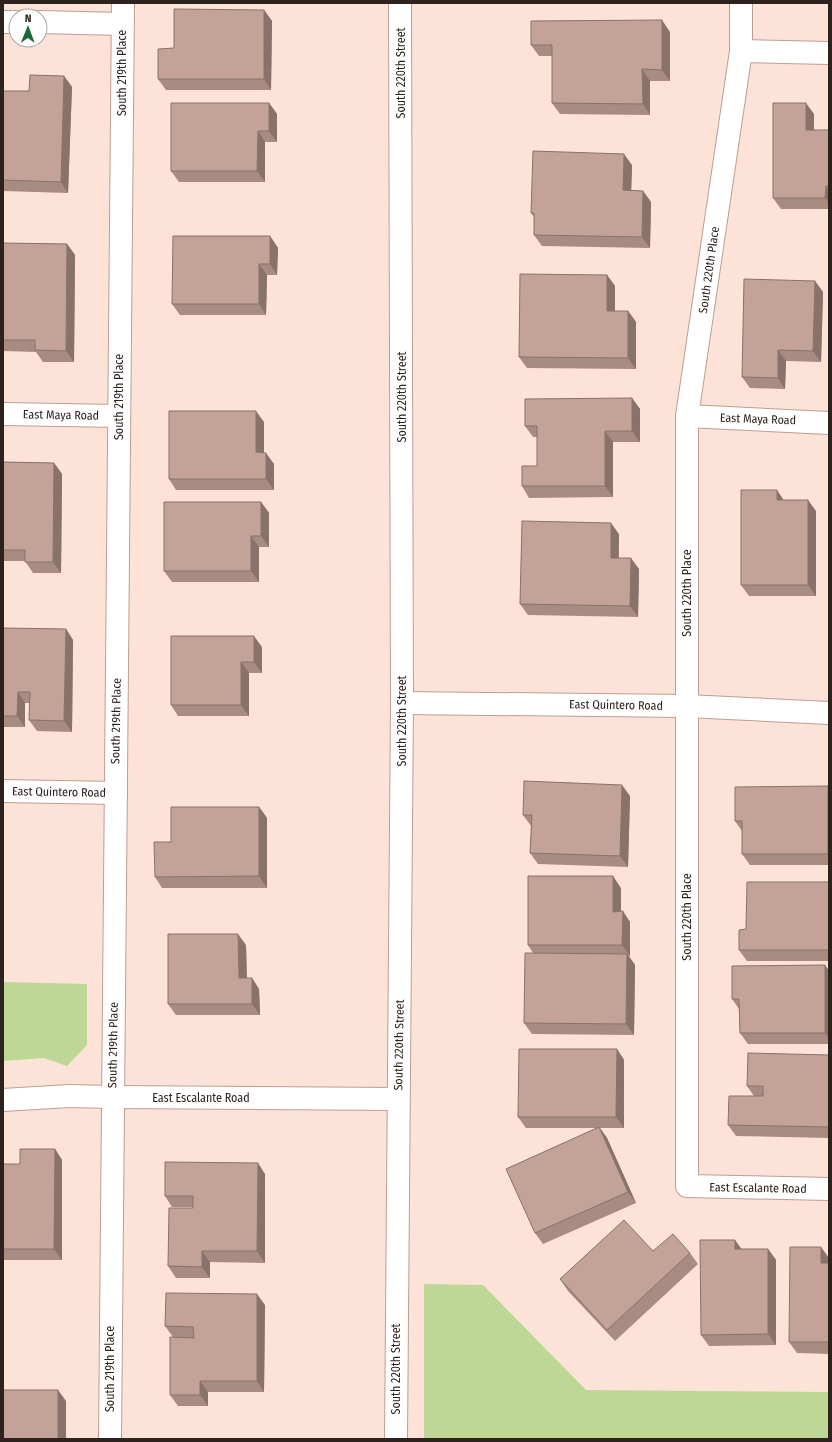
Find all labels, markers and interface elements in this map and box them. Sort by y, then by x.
north arrow [8,8,48,48]
text: N [25,12,32,25]
street label: South 220th Street [394,27,408,119]
street label: South 219th Place [115,30,129,116]
street label: South 220th Place [696,226,722,314]
street label: South 220th Street [395,351,409,443]
street label: South 219th Place [112,354,126,440]
street label: East Maya Road [23,407,99,423]
street label: East Maya Road [720,411,796,427]
street label: South 220th Place [680,549,694,637]
street label: South 220th Street [395,675,409,767]
street label: South 219th Place [108,678,124,764]
street label: East Quintero Road [569,697,663,713]
street label: East Quintero Road [12,784,106,800]
street label: South 220th Place [680,873,694,961]
street label: South 220th Street [391,999,407,1091]
street label: South 219th Place [105,1002,121,1088]
street label: East Escalante Road [152,1091,250,1105]
street label: East Escalante Road [709,1180,807,1196]
street label: South 220th Street [389,1323,403,1415]
street label: South 219th Place [103,1326,117,1412]

